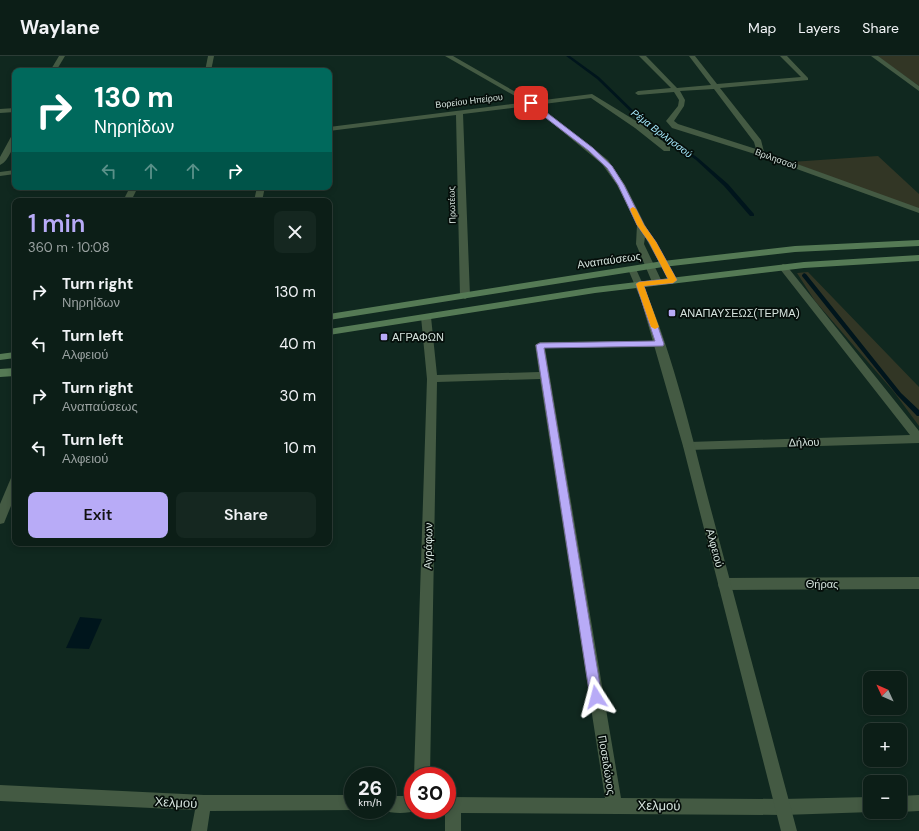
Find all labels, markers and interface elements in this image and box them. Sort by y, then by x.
text: Waylane [20,15,100,40]
text: Map [748,19,776,37]
text: Layers [798,19,840,37]
text: Share [862,19,899,37]
text: 130 m [94,79,174,116]
icon: right [28,84,80,136]
pin [514,86,548,120]
street label: Βορείου Ηπείρου [435,91,503,111]
icon: arrive [520,92,542,114]
water label: Ρέμα Βριλησσού [629,106,695,161]
text: Νηρηίδων [94,115,174,139]
street label: Βριλησσού [753,146,799,172]
icon: left [98,160,120,182]
icon: ahead [140,160,162,182]
icon: ahead [182,160,204,182]
icon: right [224,160,246,182]
street label: Πρωτέως [445,185,459,224]
text: 1 min [28,208,85,239]
button: close [274,211,316,253]
text: 360 m · 10:08 [28,239,110,256]
street label: Αναπαύσεως [576,249,642,271]
text: Turn right [62,274,133,294]
icon: right [28,281,50,303]
text: 130 m [275,282,316,302]
text: Νηρηίδων [62,294,120,311]
place label: ΑΝΑΠΑΥΣΕΩΣ(ΤΕΡΜΑ) [680,306,800,320]
marker: ΑΝΑΠΑΥΣΕΩΣ(ΤΕΡΜΑ) [667,308,677,318]
text: Turn left [62,326,123,346]
place label: ΑΓΡΑΦΩΝ [392,330,444,344]
marker: ΑΓΡΑΦΩΝ [379,332,389,342]
icon: left [28,333,50,355]
text: 40 m [279,334,316,354]
text: Αλφειού [62,346,108,363]
text: Turn right [62,378,133,398]
icon: right [28,385,50,407]
text: 30 m [280,386,316,406]
text: Αναπαύσεως [62,398,138,415]
text: Turn left [62,430,123,450]
street label: Δήλου [788,434,820,450]
icon: left [28,437,50,459]
text: 10 m [284,438,316,458]
text: Αλφειού [62,450,108,467]
button: Exit [28,492,168,538]
button: Share [176,492,316,538]
street label: Αγράφων [421,522,435,569]
street label: Αλφειού [703,527,727,569]
street label: Θήρας [806,577,838,591]
north arrow [863,671,907,715]
map controls [863,671,907,819]
position arrow [575,676,617,718]
button: + [863,723,907,767]
street label: Ποσειδώνος [595,734,619,796]
speed limit sign: 30 [404,767,456,819]
text: 26 [358,775,382,801]
button: − [863,775,907,819]
street label: Χελμού [154,793,198,812]
text: km/h [358,796,382,809]
street label: Χελμού [637,797,681,814]

